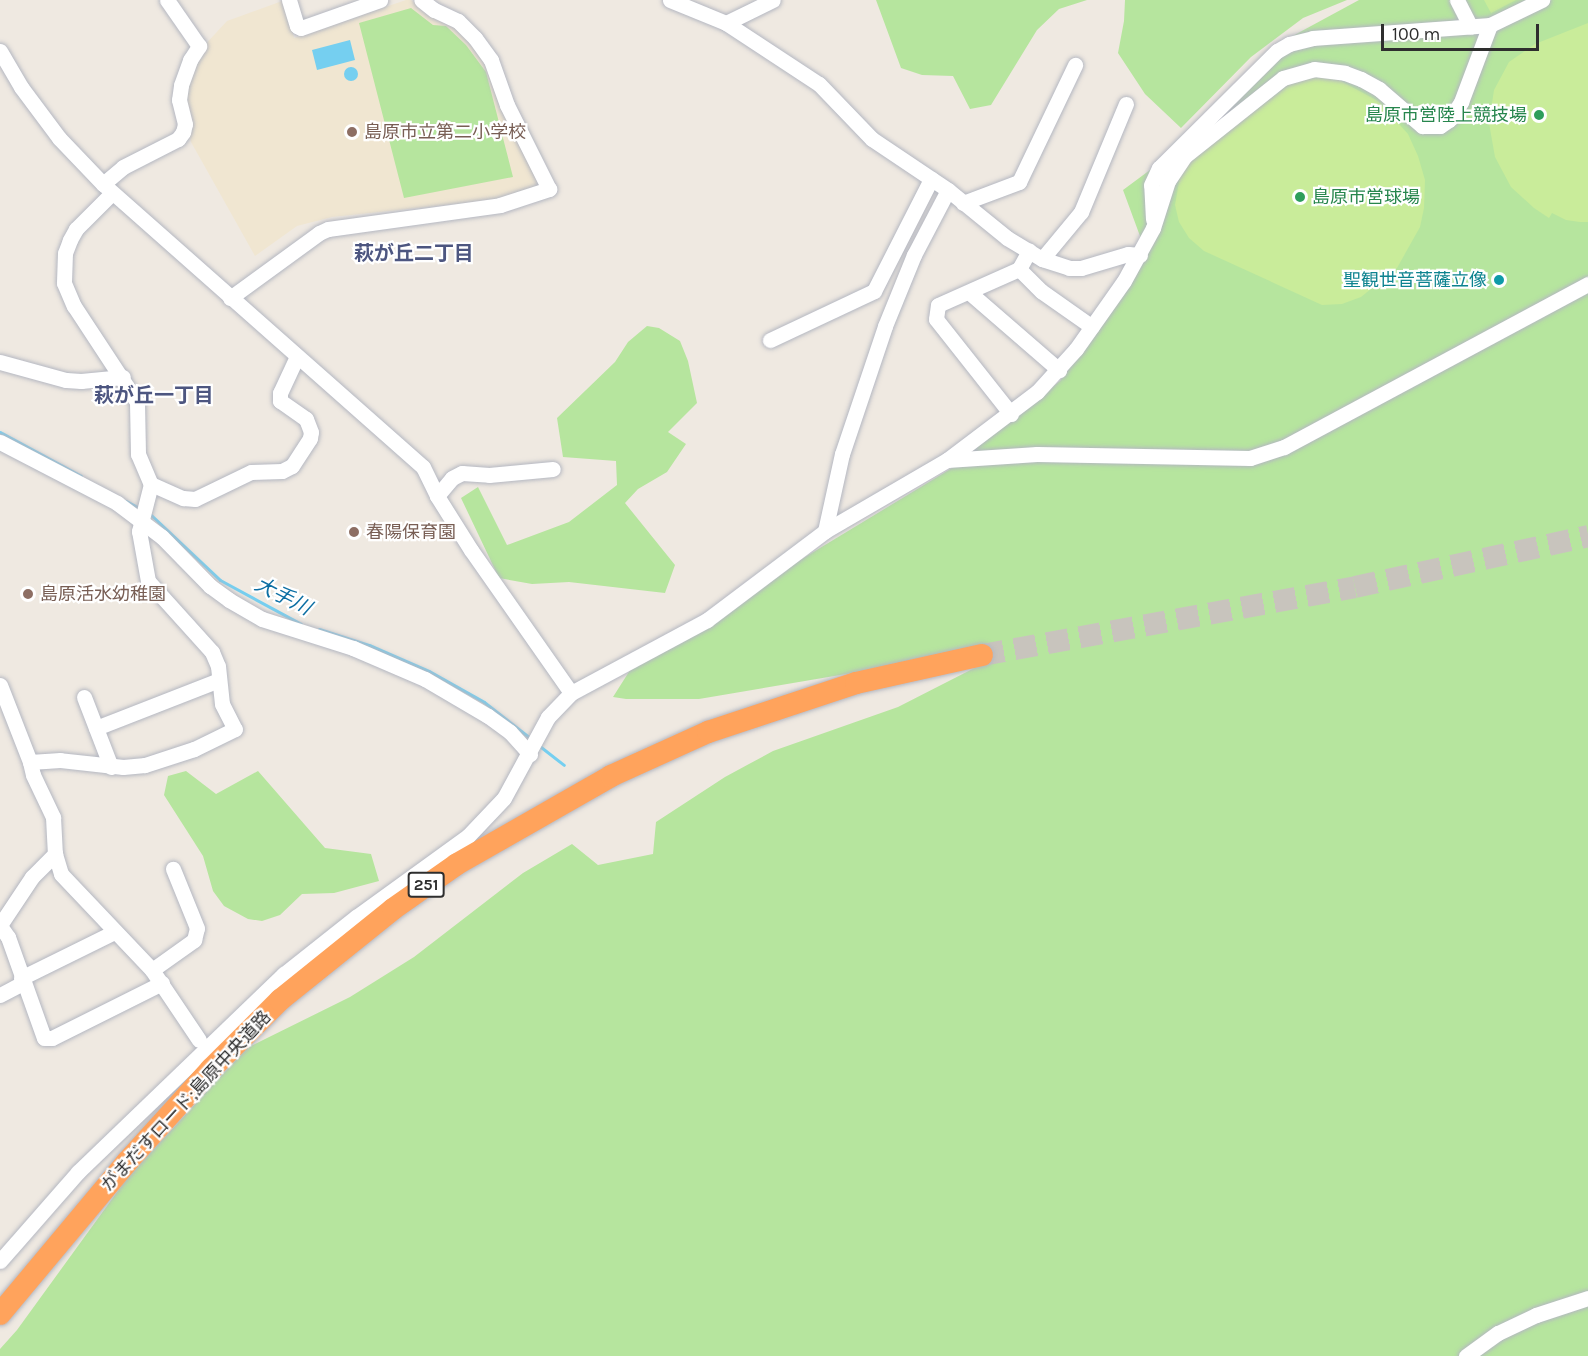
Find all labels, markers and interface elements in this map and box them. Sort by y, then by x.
scale bar [1384,12,1542,50]
text: 100 m [1392,23,1440,45]
place label: 島原市営陸上競技場 [1365,104,1527,126]
marker: 島原市営陸上競技場 [1532,108,1546,122]
place label: 島原市立第二小学校 [364,121,526,143]
marker: 島原市立第二小学校 [345,125,359,139]
place label: 島原市営球場 [1312,186,1420,208]
marker: 島原市営球場 [1293,190,1307,204]
district label: 萩が丘二丁目 [354,241,474,265]
place label: 聖観世音菩薩立像 [1343,269,1487,291]
marker: 聖観世音菩薩立像 [1492,273,1506,287]
district label: 萩が丘一丁目 [94,383,214,407]
place label: 春陽保育園 [366,521,456,543]
marker: 春陽保育園 [347,525,361,539]
water label: 大手川 [251,572,315,620]
place label: 島原活水幼稚園 [40,583,166,605]
marker: 島原活水幼稚園 [21,587,35,601]
road number: 251 [406,872,446,898]
street label: がまだすロード;島原中央道路 [97,1006,275,1196]

